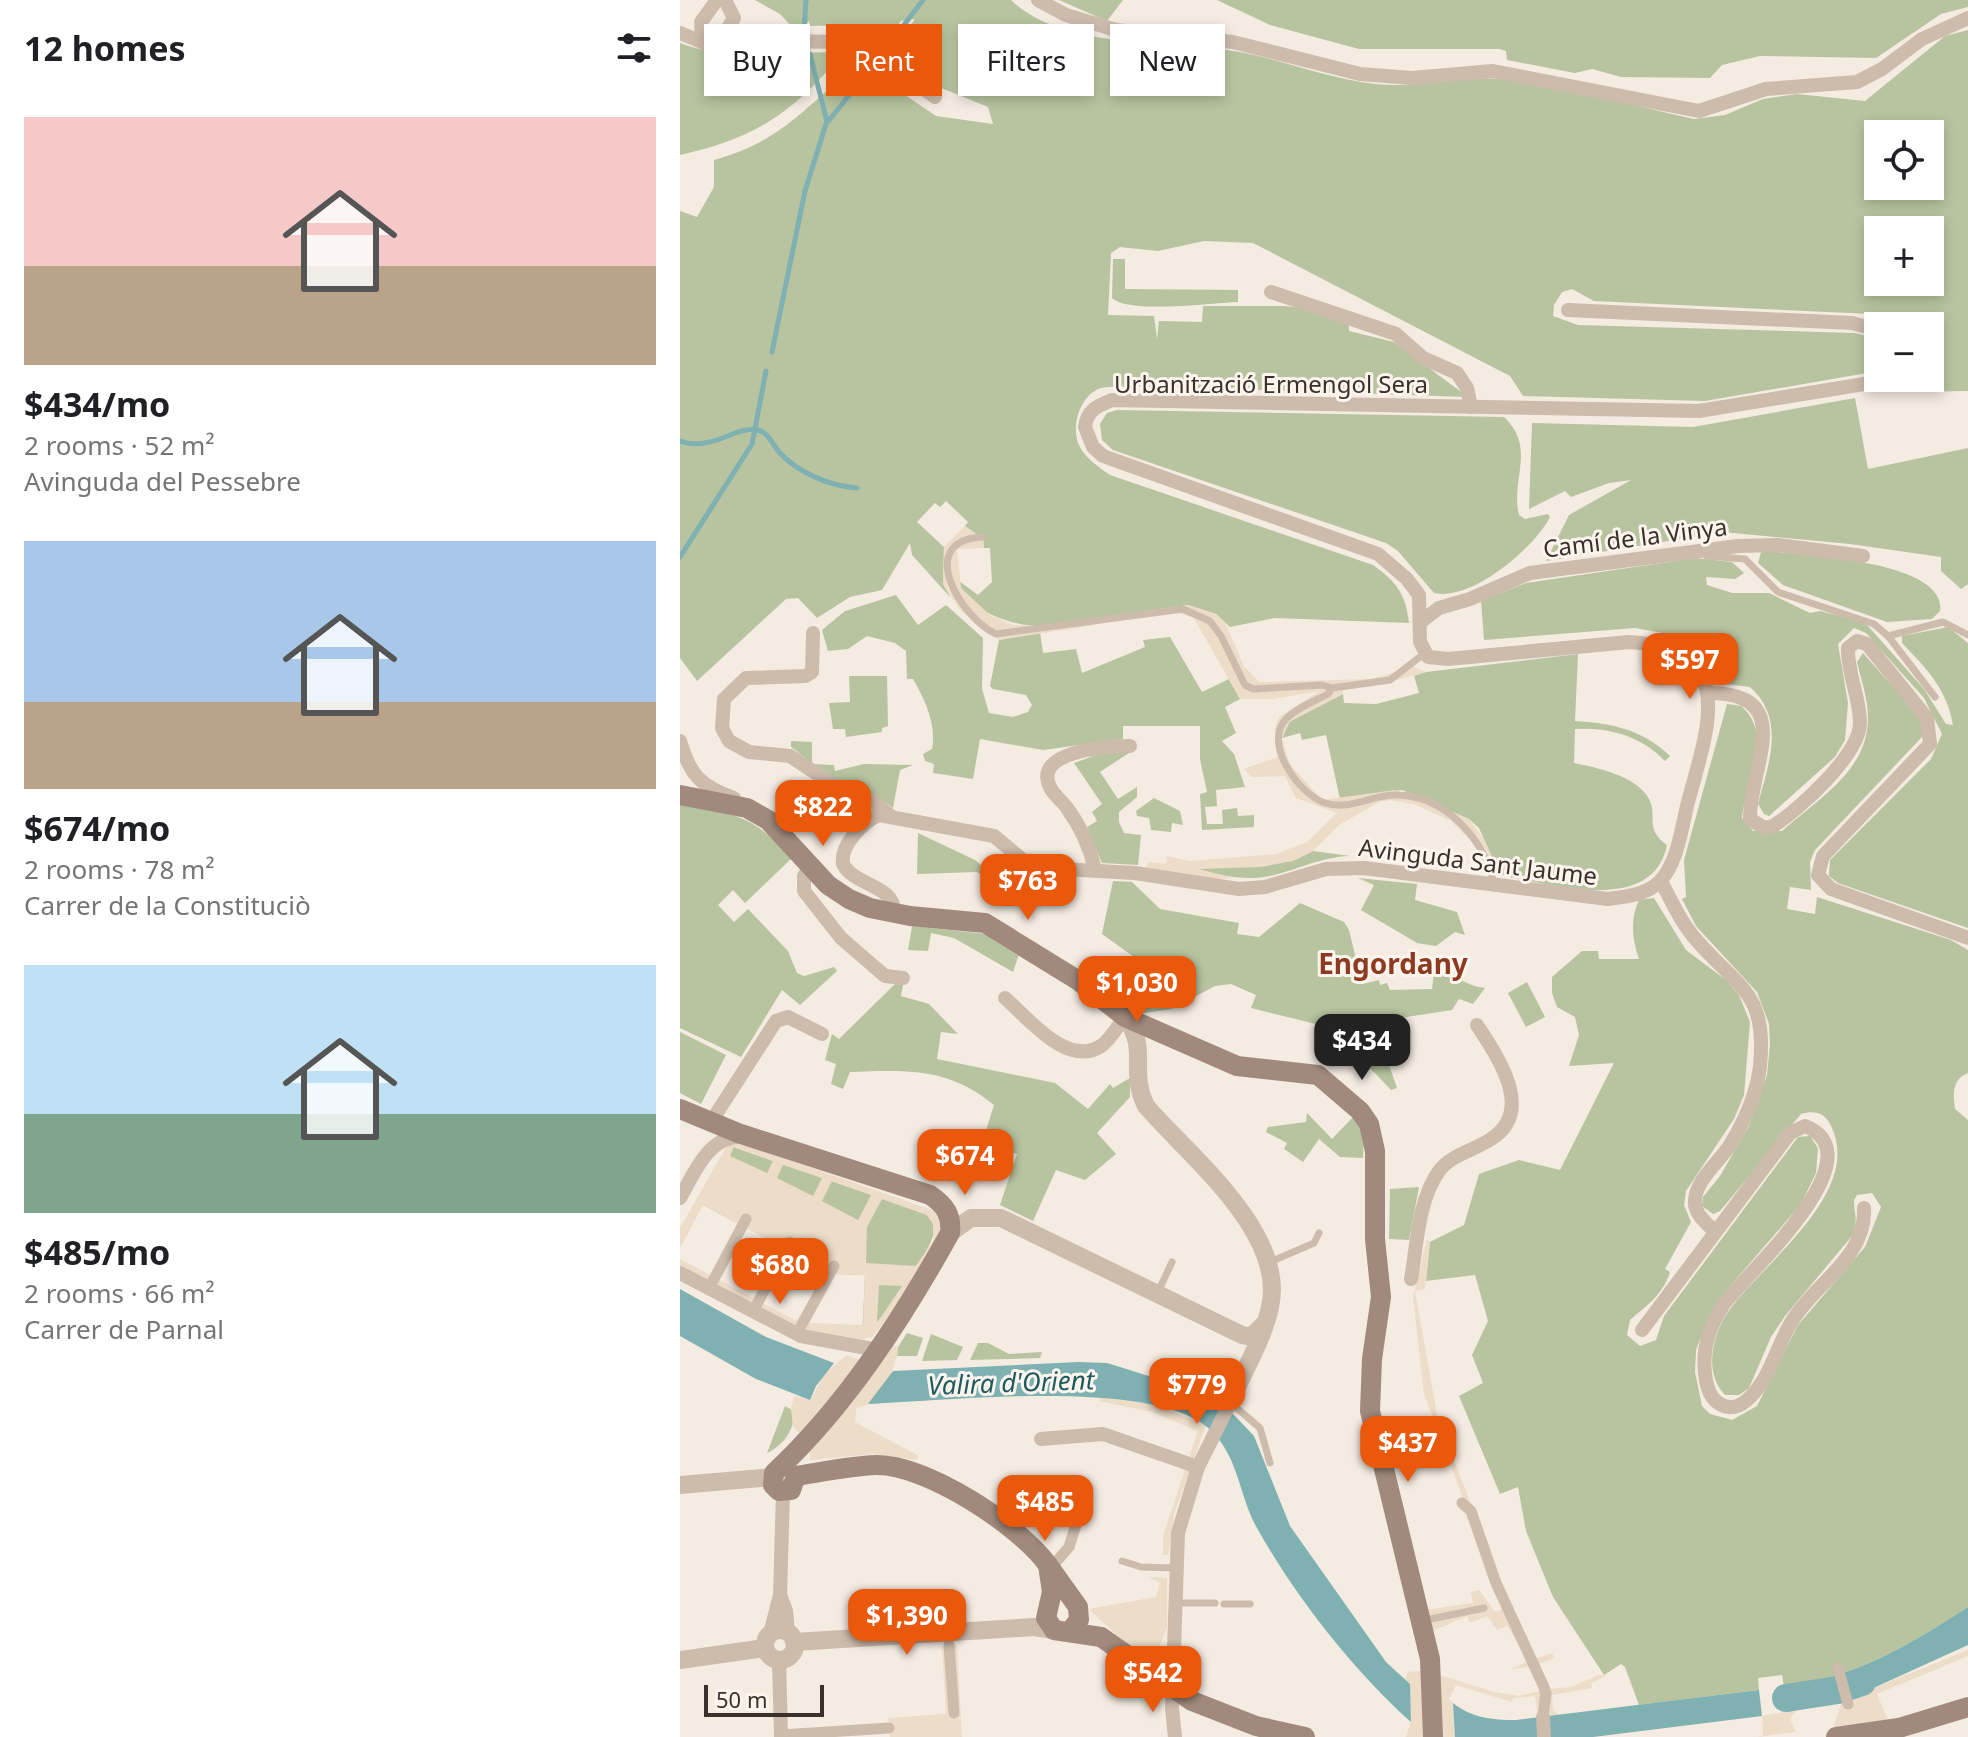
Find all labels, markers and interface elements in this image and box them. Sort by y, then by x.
chip: Buy [704,24,810,96]
chip: Rent [826,24,942,96]
chip: Filters [958,24,1094,96]
chip: New [1110,24,1225,96]
text: 12 homes [24,25,186,71]
icon: filters [612,26,656,70]
map controls [1864,120,1944,392]
button: locate [1864,120,1944,200]
icon: home [268,169,412,313]
button: + [1864,216,1944,296]
button: − [1864,312,1944,392]
street label: Urbanització Ermengol Sera [1114,367,1428,400]
text: $434/mo [24,381,170,427]
text: 2 rooms · 52 m² [24,427,214,463]
text: Avinguda del Pessebre [24,463,301,499]
street label: Camí de la Vinya [1541,509,1729,565]
icon: home [268,593,412,737]
pin: $597 [1643,633,1737,701]
text: $597 [1660,641,1720,677]
pin: $822 [776,780,870,848]
text: $822 [793,788,853,824]
text: $674/mo [24,805,170,851]
street label: Avinguda Sant Jaume [1357,830,1599,892]
text: 2 rooms · 78 m² [24,851,214,887]
pin: $763 [981,854,1075,922]
text: $763 [998,862,1058,898]
text: Carrer de la Constituciò [24,887,311,923]
district label: Engordany [1318,944,1468,982]
pin: $1,030 [1072,956,1202,1024]
text: $1,030 [1096,964,1178,1000]
pin: $434 [1315,1014,1409,1082]
icon: home [268,1017,412,1161]
text: $434 [1332,1022,1392,1058]
pin: $674 [918,1129,1012,1197]
text: $674 [935,1137,995,1173]
text: $485/mo [24,1229,170,1275]
pin: $680 [733,1238,827,1306]
text: $680 [750,1246,810,1282]
text: 2 rooms · 66 m² [24,1275,214,1311]
text: Carrer de Parnal [24,1311,224,1347]
pin: $779 [1150,1358,1244,1426]
water label: Valira d'Orient [927,1361,1096,1403]
text: $779 [1167,1366,1227,1402]
pin: $437 [1361,1416,1455,1484]
text: $437 [1378,1424,1438,1460]
pin: $485 [998,1475,1092,1543]
text: $485 [1015,1483,1075,1519]
pin: $1,390 [842,1589,972,1657]
text: $1,390 [866,1597,948,1633]
pin: $542 [1106,1646,1200,1714]
text: $542 [1123,1654,1183,1690]
scale bar [704,1681,824,1717]
text: 50 m [716,1684,767,1714]

